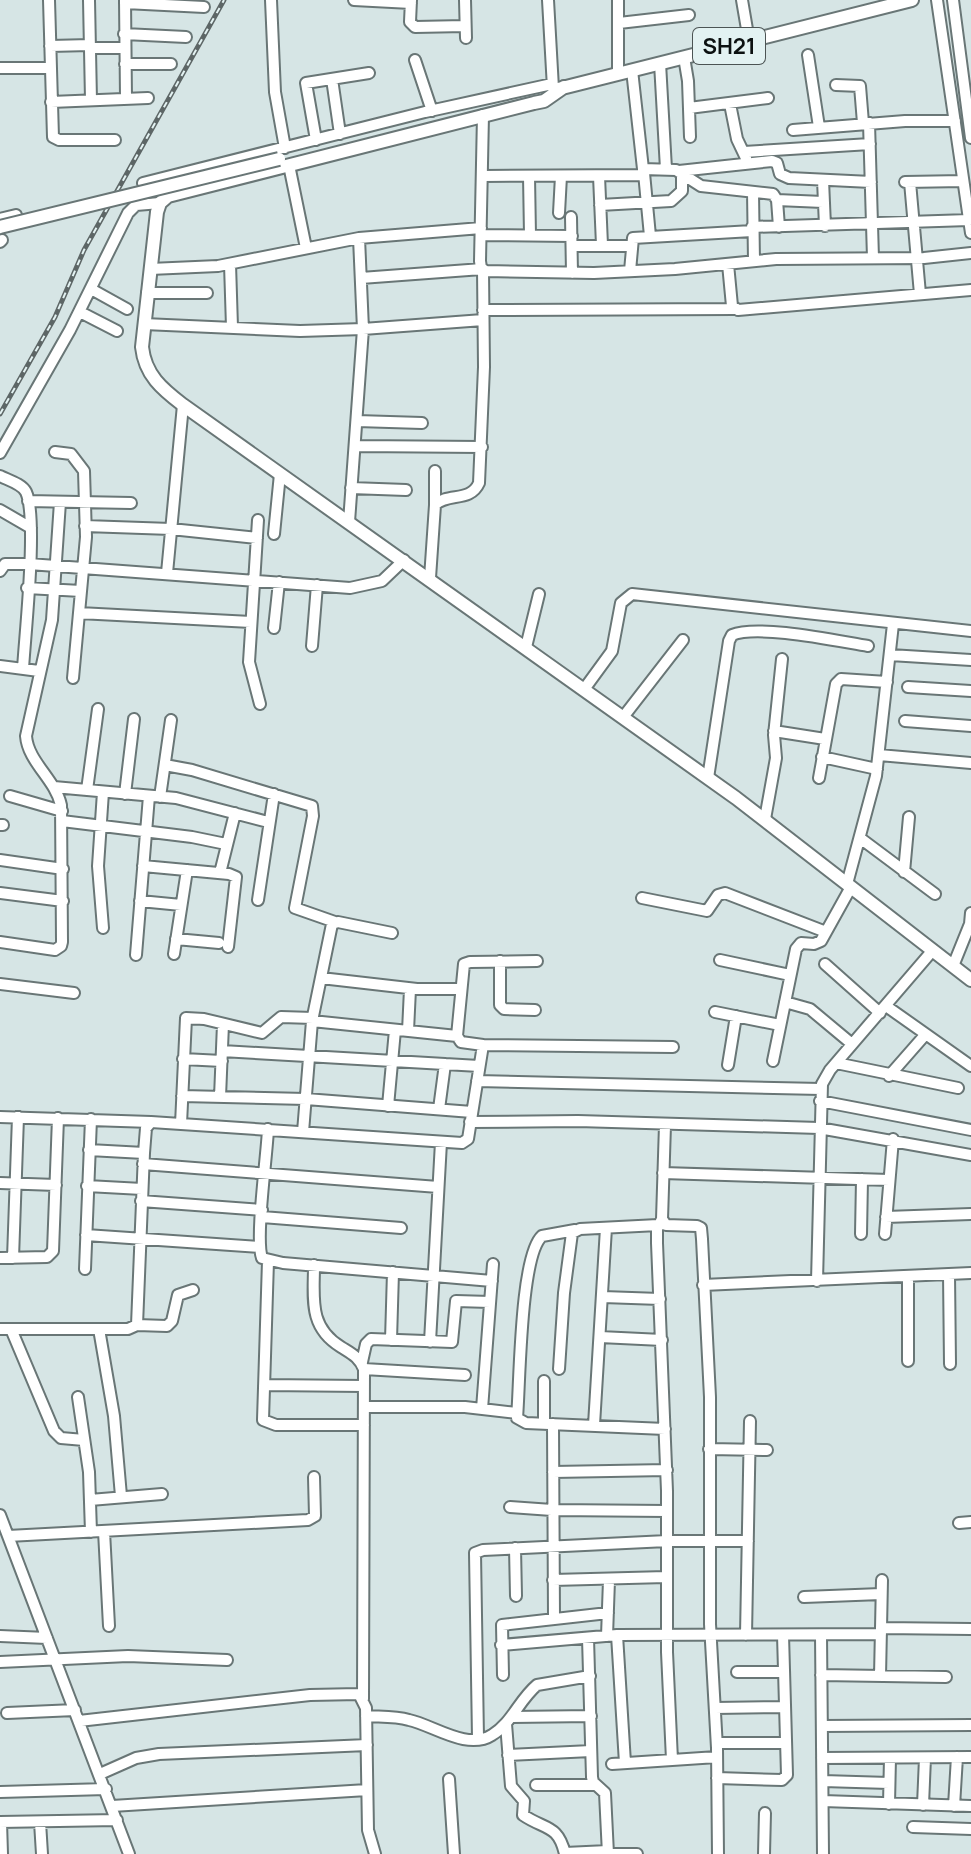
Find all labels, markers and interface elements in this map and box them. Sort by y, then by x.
road number: SH21 [693,28,765,64]

